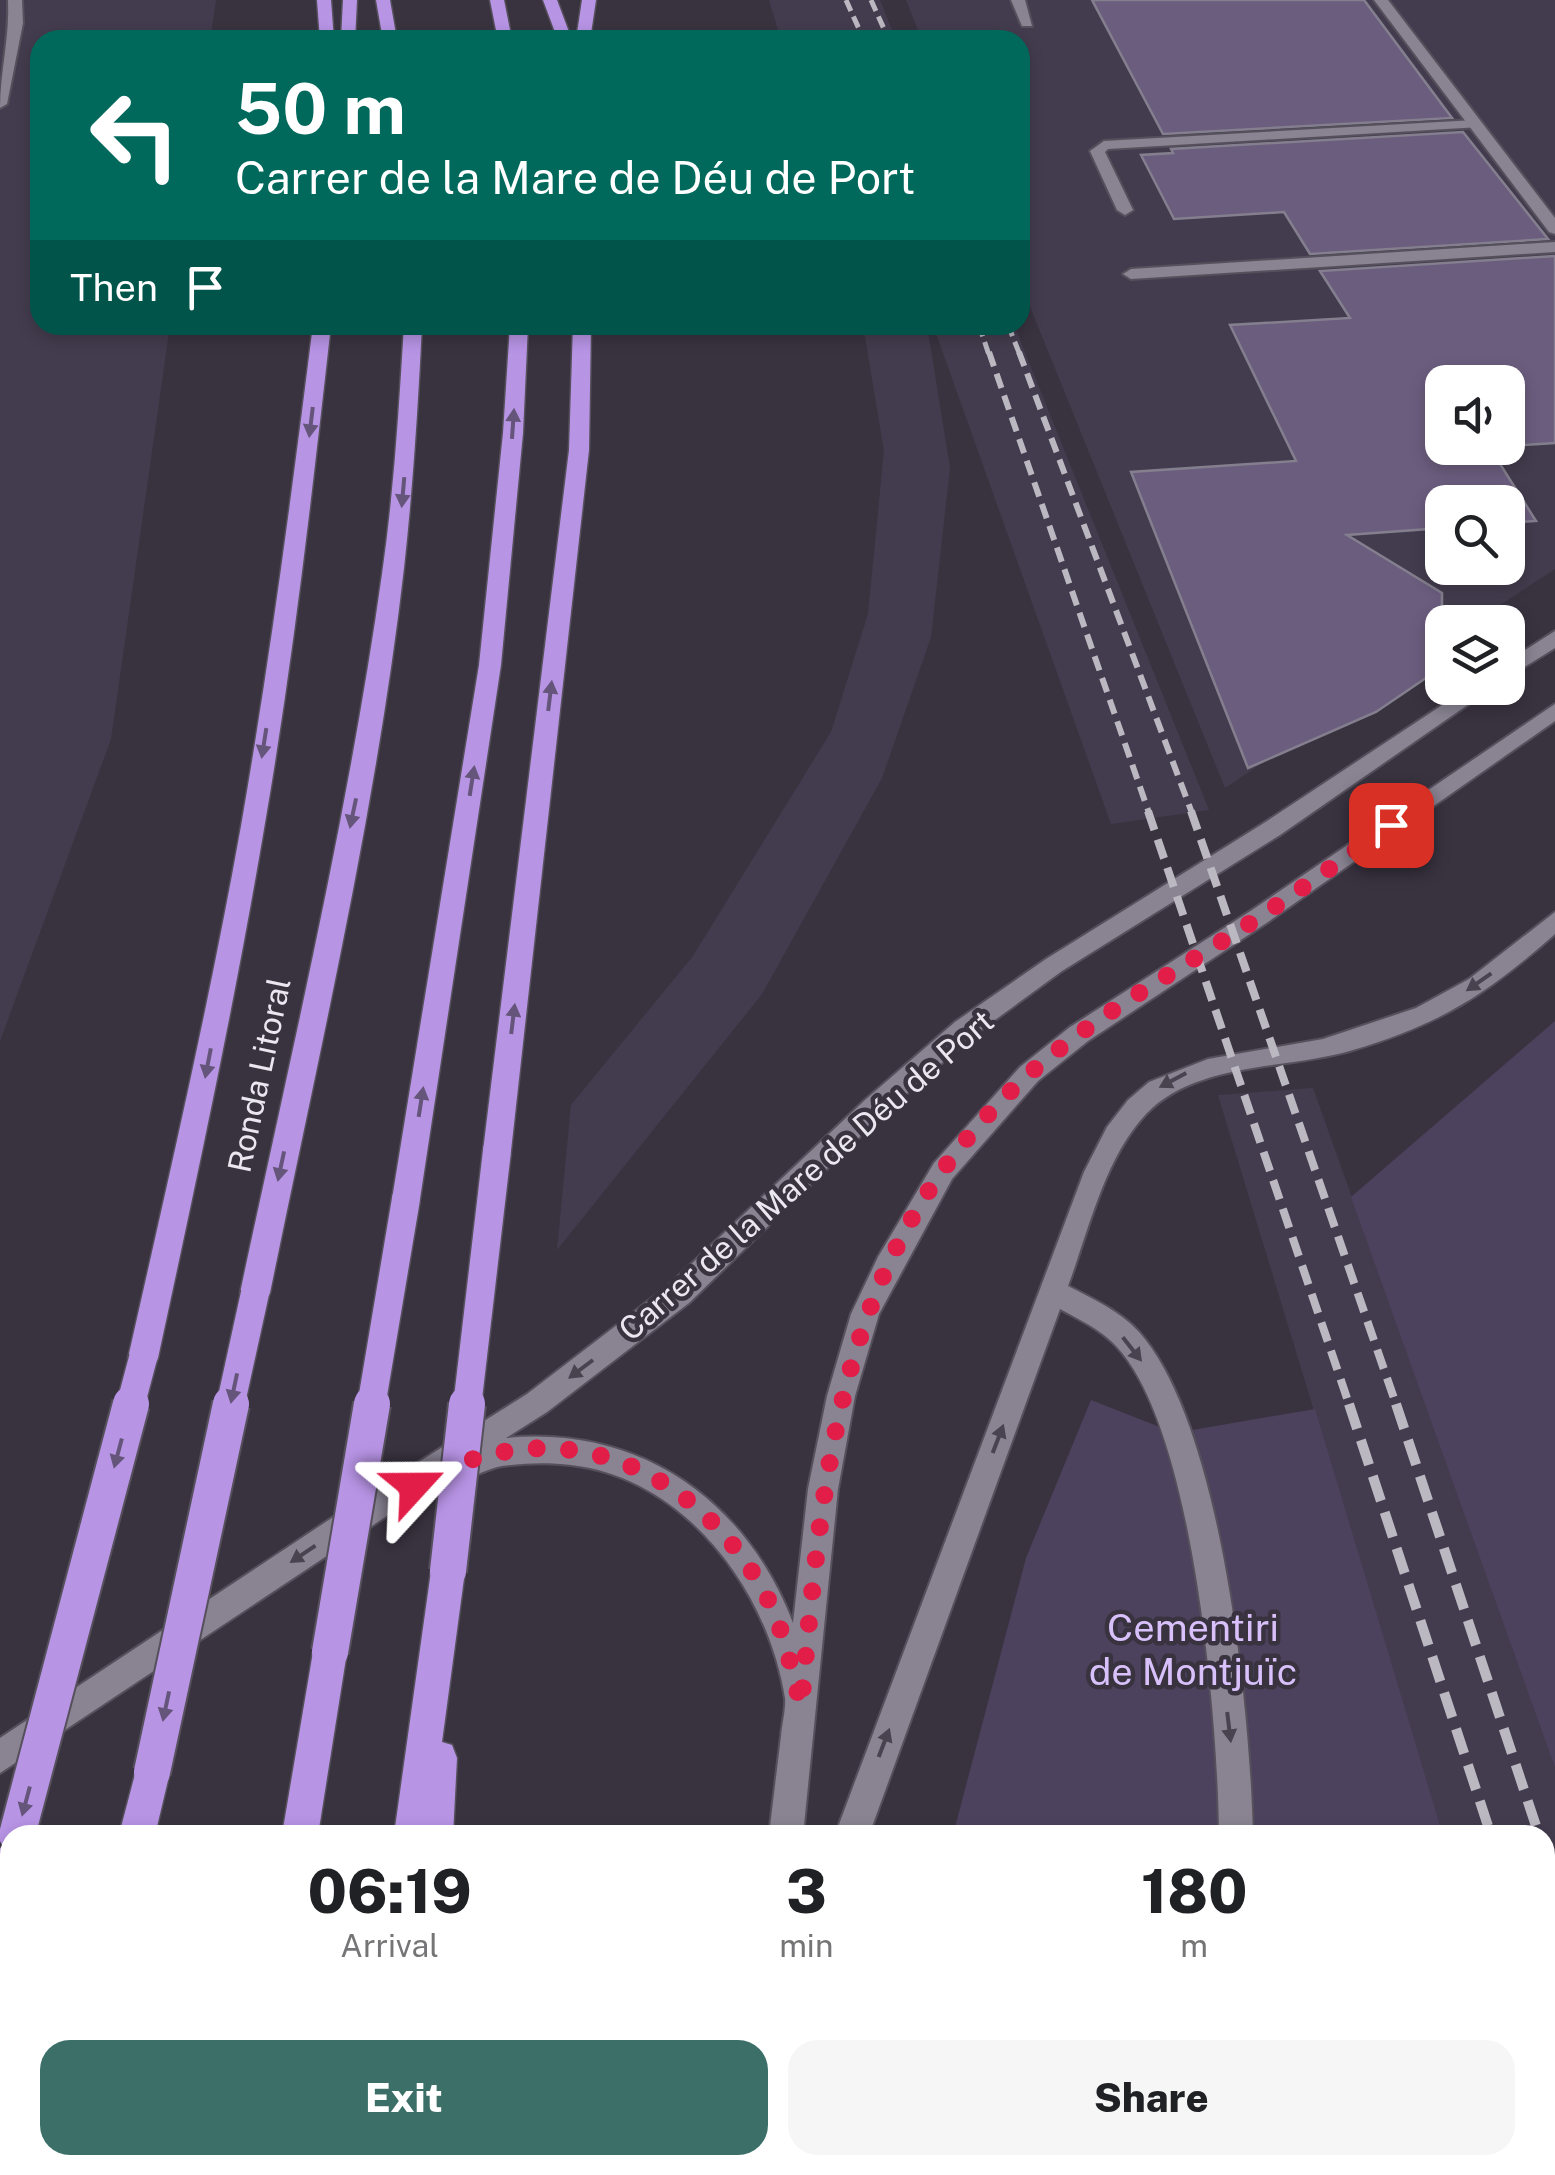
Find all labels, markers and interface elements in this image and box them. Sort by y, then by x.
text: 50 m [235,67,406,150]
icon: left [70,70,200,200]
text: Carrer de la Mare de Déu de Port [235,151,916,204]
icon: arrive [178,260,233,315]
text: Then [70,265,158,310]
map controls [1425,365,1525,705]
button: sound [1425,365,1525,465]
one-way arrow [303,406,319,438]
one-way arrow [505,407,521,439]
one-way arrow [395,477,411,509]
button: search [1425,485,1525,585]
button: layers [1425,605,1525,705]
one-way arrow [542,680,558,712]
one-way arrow [256,728,272,760]
one-way arrow [464,765,480,797]
pin [1349,783,1434,868]
one-way arrow [345,798,361,829]
icon: arrive [1364,798,1419,853]
one-way arrow [1466,972,1493,991]
street label: Ronda Litoral [220,974,298,1176]
street label: Carrer de la Mare de Déu de Port [611,1002,1001,1348]
one-way arrow [505,1003,521,1035]
one-way arrow [199,1048,215,1079]
one-way arrow [1159,1071,1188,1088]
one-way arrow [414,1086,429,1118]
one-way arrow [272,1151,288,1182]
one-way arrow [1121,1335,1142,1361]
one-way arrow [568,1358,594,1379]
one-way arrow [226,1373,242,1404]
one-way arrow [991,1423,1007,1453]
position arrow [362,1434,466,1538]
one-way arrow [110,1438,126,1469]
one-way arrow [289,1544,316,1563]
park label: Cementiri de Montjuïc [1089,1605,1297,1694]
one-way arrow [158,1691,173,1722]
one-way arrow [1221,1711,1237,1743]
one-way arrow [877,1728,892,1758]
one-way arrow [18,1786,34,1817]
text: 06:19 [307,1856,472,1927]
text: 3 [786,1856,827,1927]
text: 180 [1141,1856,1248,1927]
text: Arrival [340,1927,439,1964]
text: min [779,1927,833,1964]
text: m [1180,1927,1208,1964]
button: Exit [40,2040,768,2155]
button: Share [788,2040,1515,2155]

